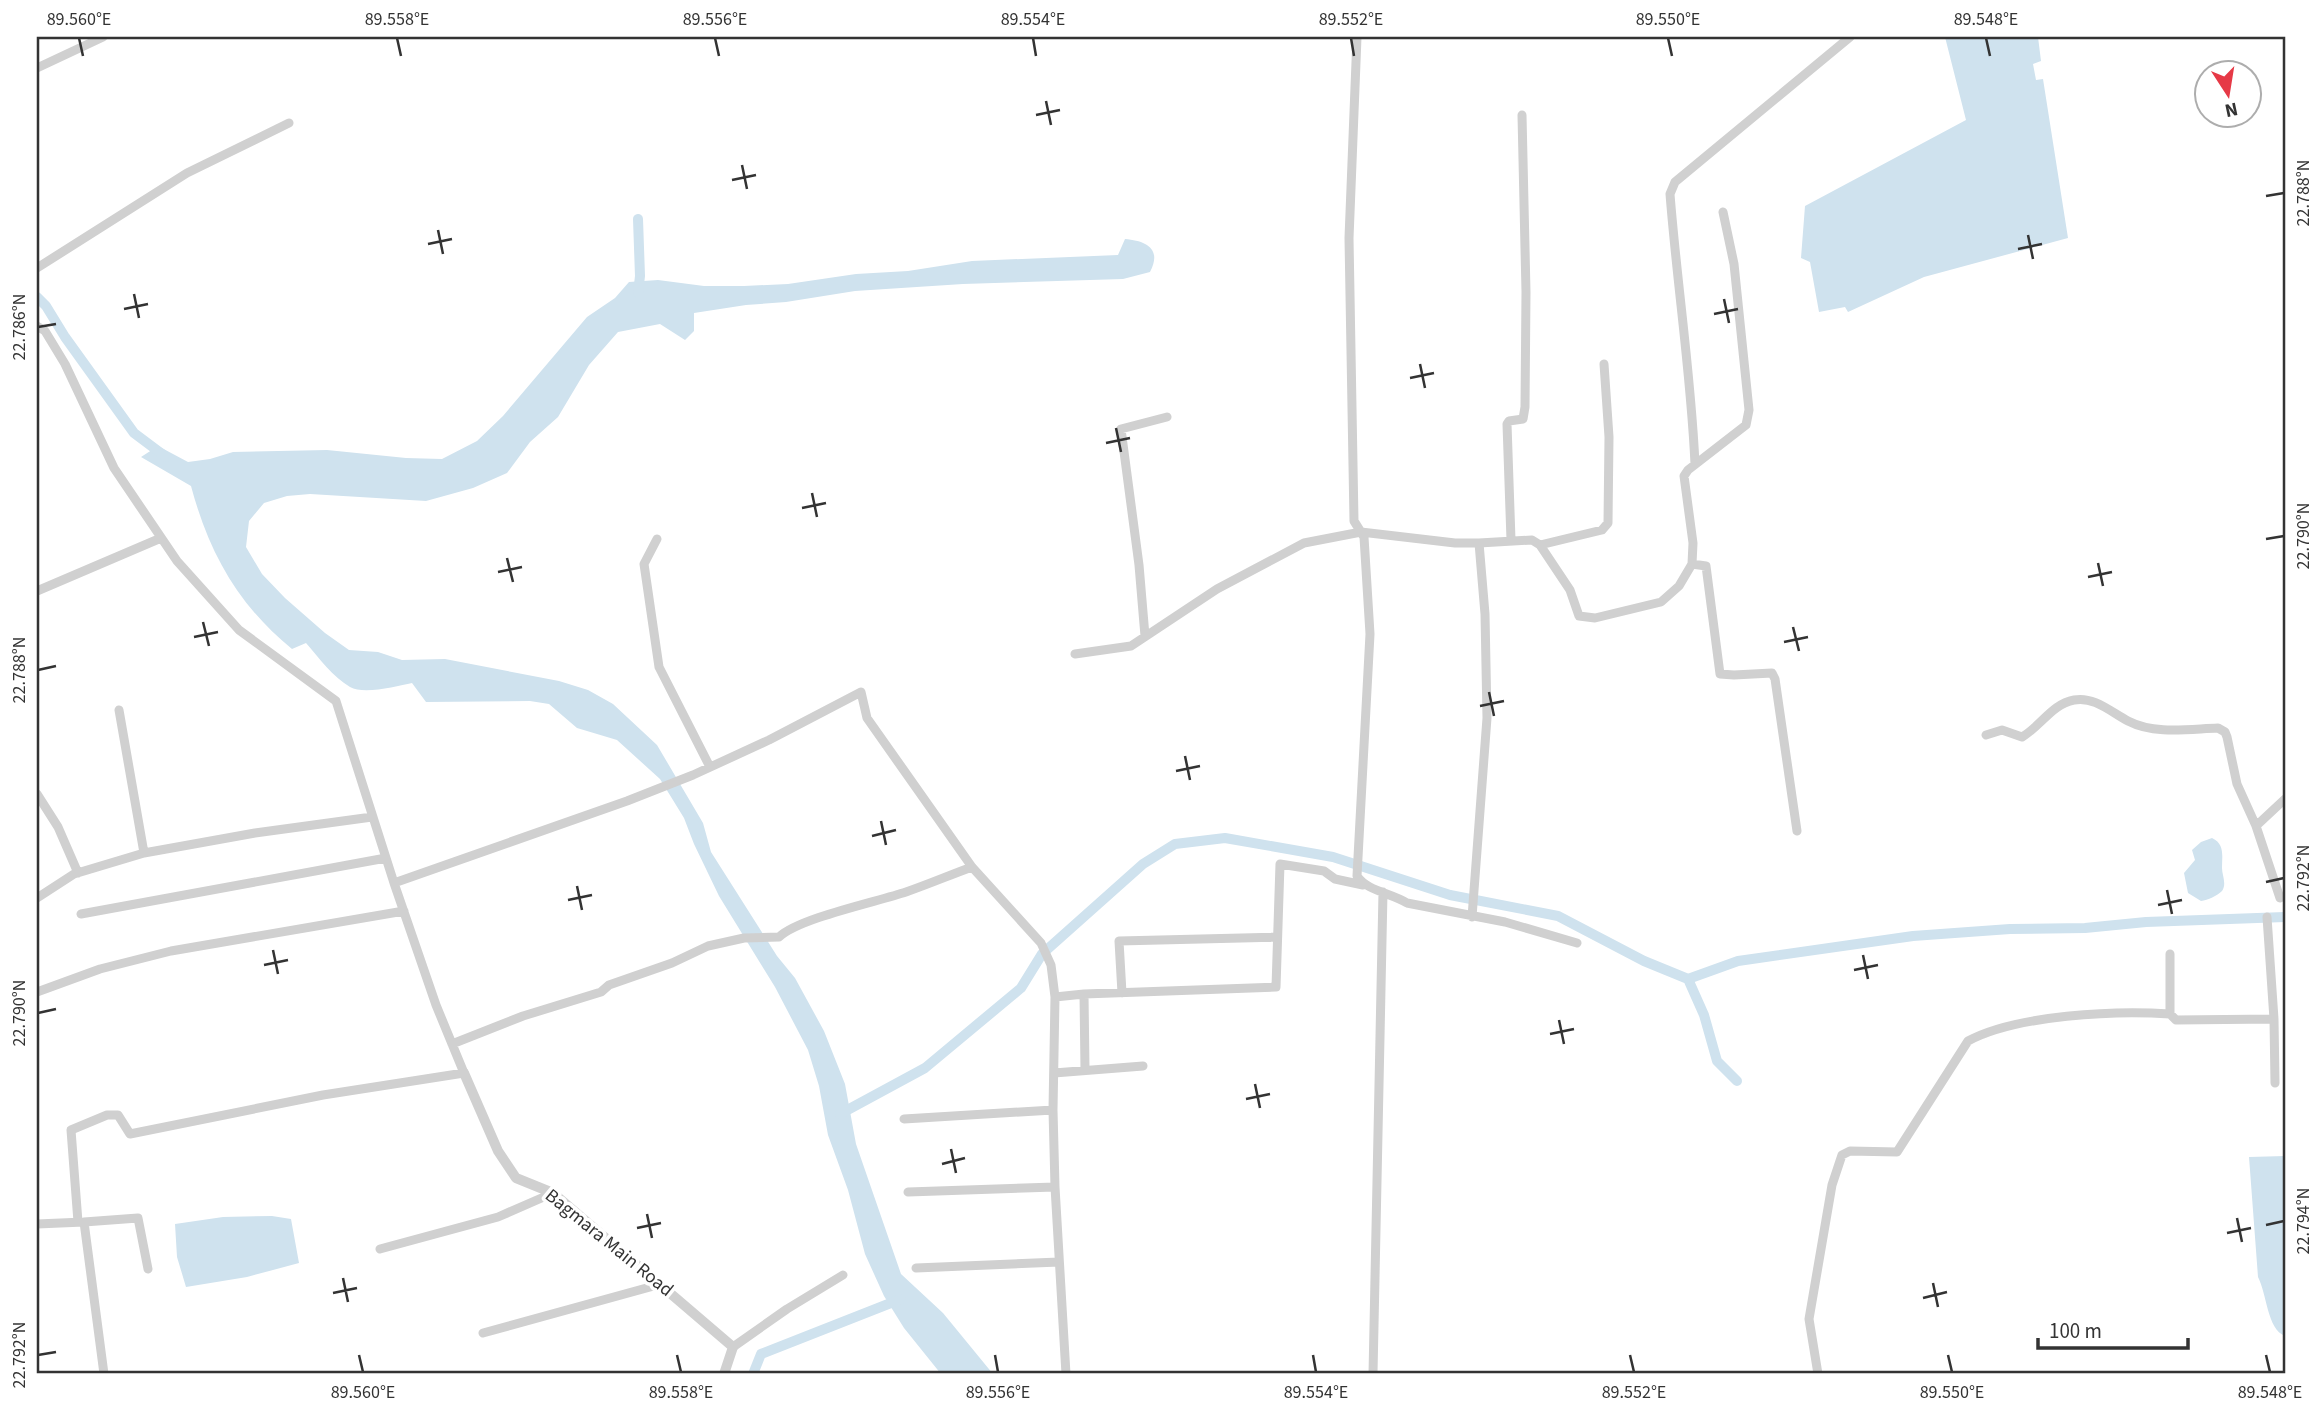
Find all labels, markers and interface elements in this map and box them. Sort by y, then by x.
text: 89.560°E [47,7,111,32]
text: 89.558°E [365,7,429,32]
text: 89.556°E [683,7,747,32]
text: 89.554°E [1001,7,1065,32]
text: 89.552°E [1319,7,1383,32]
text: 89.550°E [1636,7,1700,32]
text: 89.548°E [1954,7,2018,32]
north arrow [2192,60,2262,130]
text: N [2222,95,2240,124]
text: 22.788°N [2291,160,2316,226]
text: 22.786°N [7,294,32,360]
text: 22.790°N [2291,503,2316,569]
text: 22.788°N [7,637,32,703]
text: 22.792°N [2291,845,2316,911]
text: 22.790°N [7,980,32,1046]
street label: Bagmara Main Road [539,1183,679,1303]
text: 22.794°N [2291,1188,2316,1254]
scale bar [2038,1306,2189,1350]
text: 100 m [2049,1316,2102,1346]
text: 22.792°N [7,1322,32,1388]
text: 89.560°E [331,1380,395,1405]
text: 89.558°E [649,1380,713,1405]
text: 89.556°E [966,1380,1030,1405]
text: 89.554°E [1284,1380,1348,1405]
text: 89.552°E [1602,1380,1666,1405]
text: 89.550°E [1920,1380,1984,1405]
text: 89.548°E [2238,1380,2302,1405]

